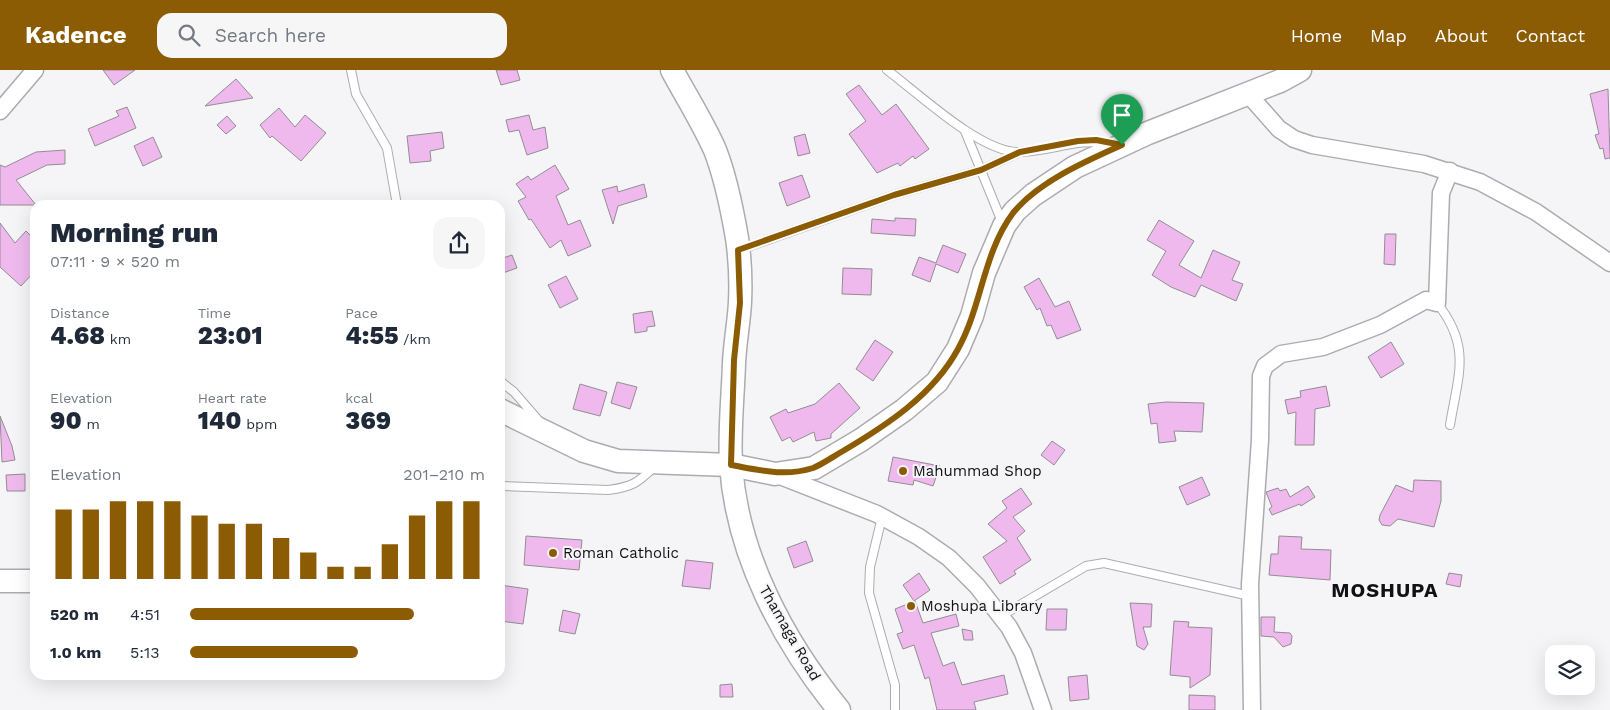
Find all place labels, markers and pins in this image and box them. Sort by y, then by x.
pin [1101,94,1143,145]
place label: Mahummad Shop [913,462,1042,480]
marker: Mahummad Shop [897,465,909,477]
place label: Roman Catholic [563,544,679,562]
marker: Roman Catholic [547,547,559,559]
place label: Moshupa Library [921,597,1043,615]
marker: Moshupa Library [905,600,917,612]

